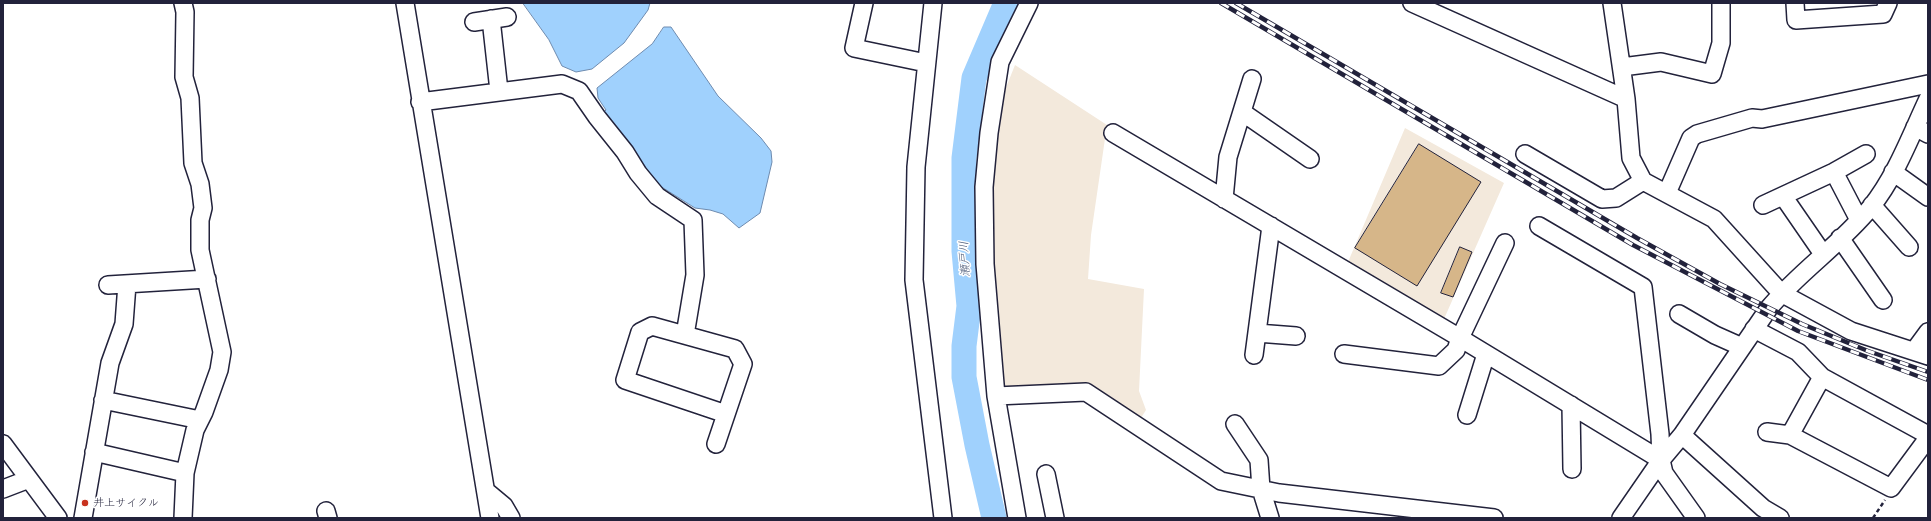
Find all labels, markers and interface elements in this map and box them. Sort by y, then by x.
water label: 瀬戸川 [957,241,973,277]
place label: 井上サイクル [93,496,159,510]
marker: 井上サイクル [80,498,90,508]

